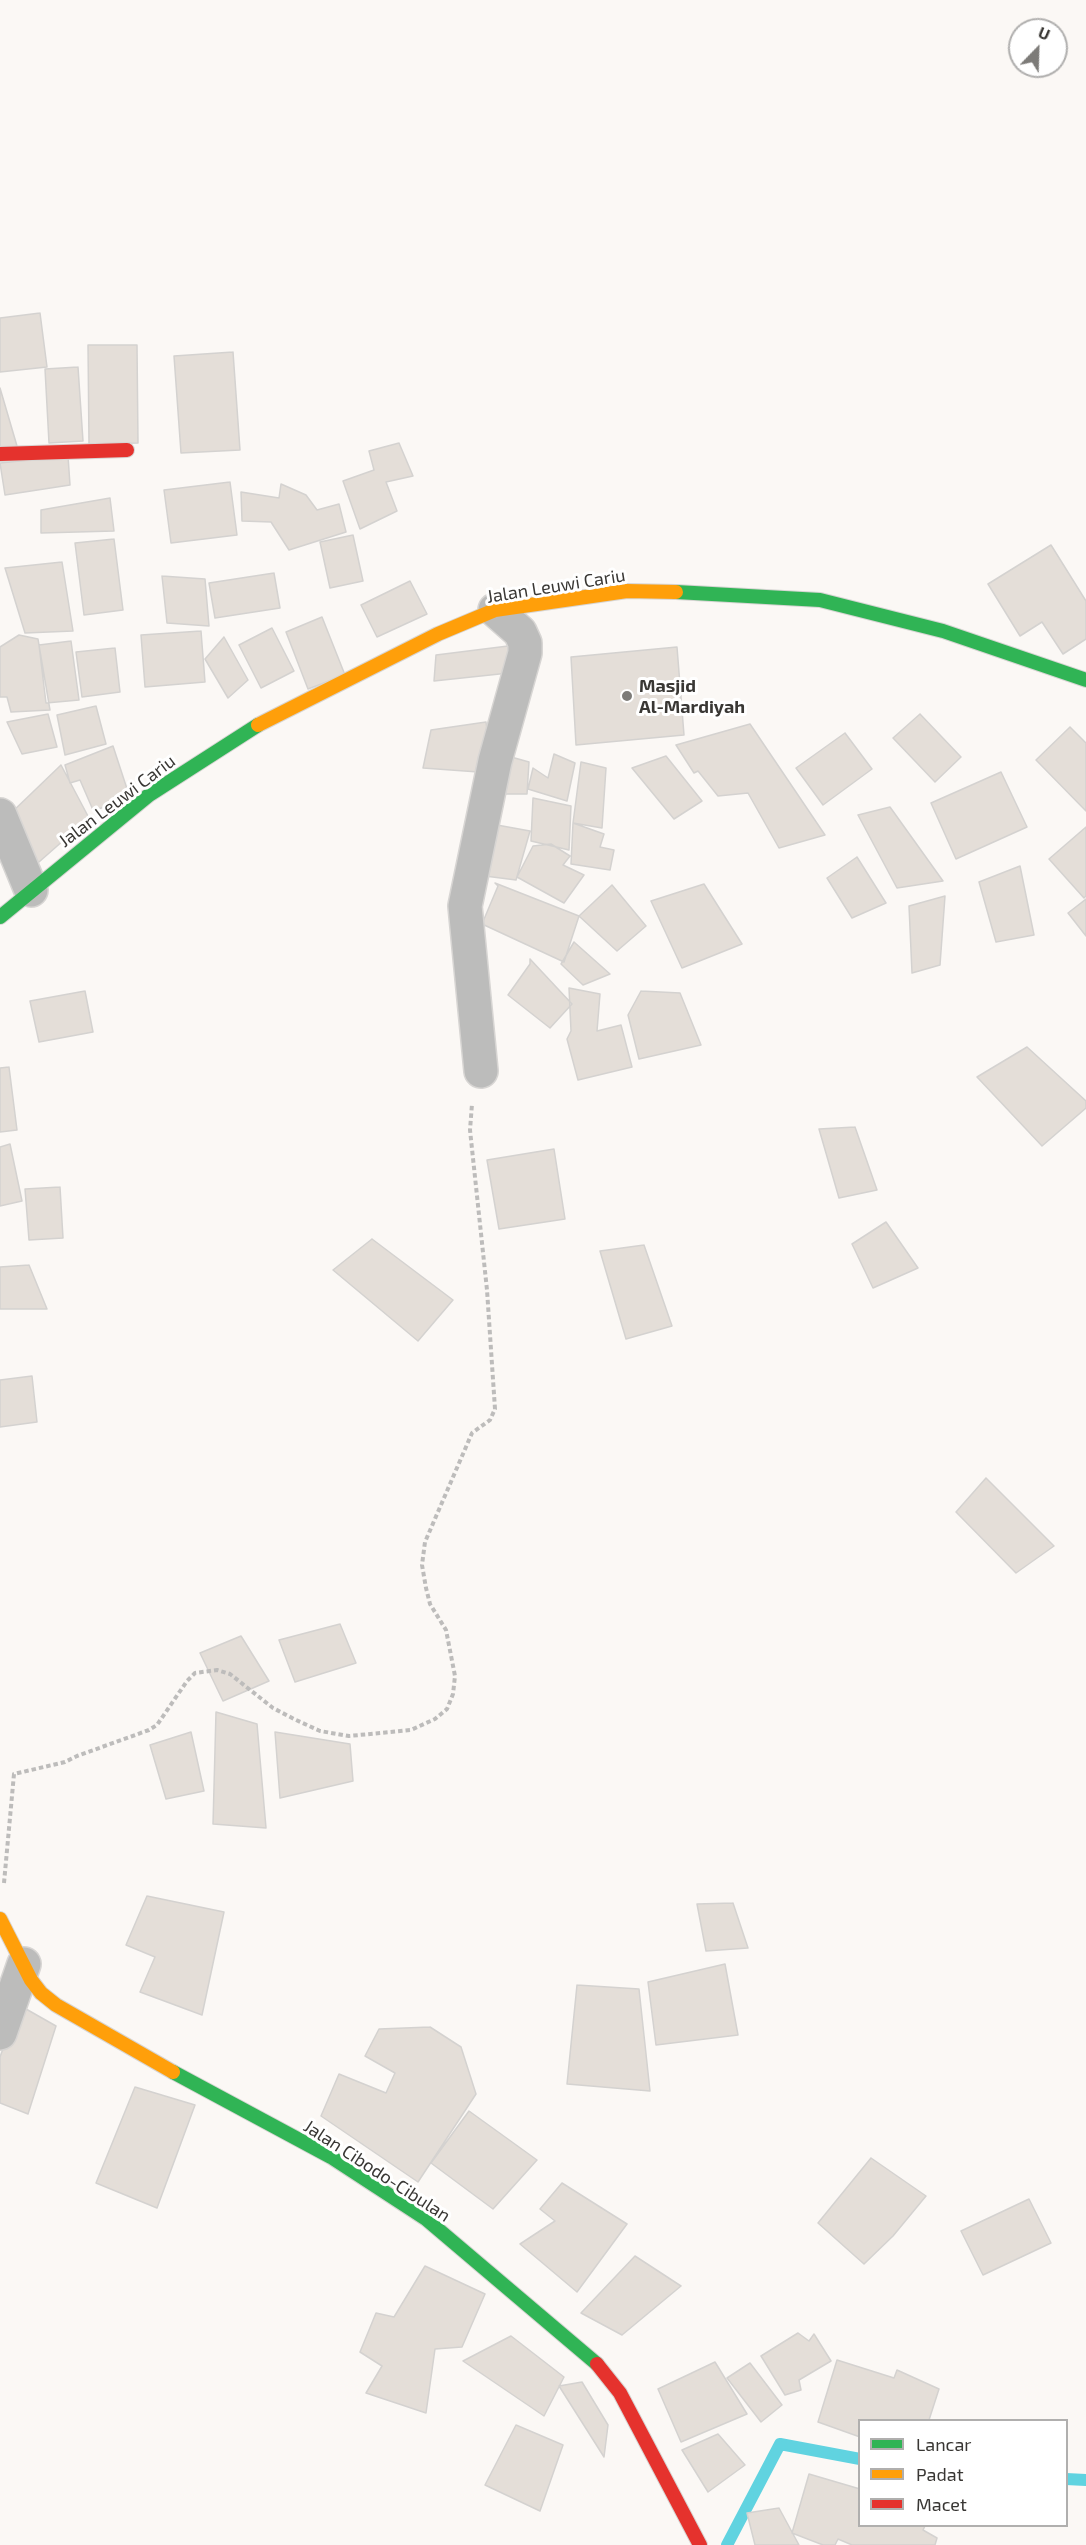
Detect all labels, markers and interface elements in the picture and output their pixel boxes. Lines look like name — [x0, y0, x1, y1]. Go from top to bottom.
north arrow — [1008, 18, 1068, 78]
text: U — [1036, 22, 1053, 44]
street label: Jalan Leuwi Cariu — [485, 564, 627, 608]
place label: Masjid Al-Mardiyah — [639, 675, 745, 718]
marker: Masjid Al-Mardiyah — [620, 689, 634, 703]
street label: Jalan Leuwi Cariu — [55, 750, 179, 852]
street label: Jalan Cibodo-Cibulan — [300, 2116, 454, 2226]
legend — [858, 2419, 1068, 2527]
text: Lancar — [916, 2433, 972, 2455]
text: Padat — [916, 2463, 963, 2485]
text: Macet — [916, 2493, 967, 2515]

